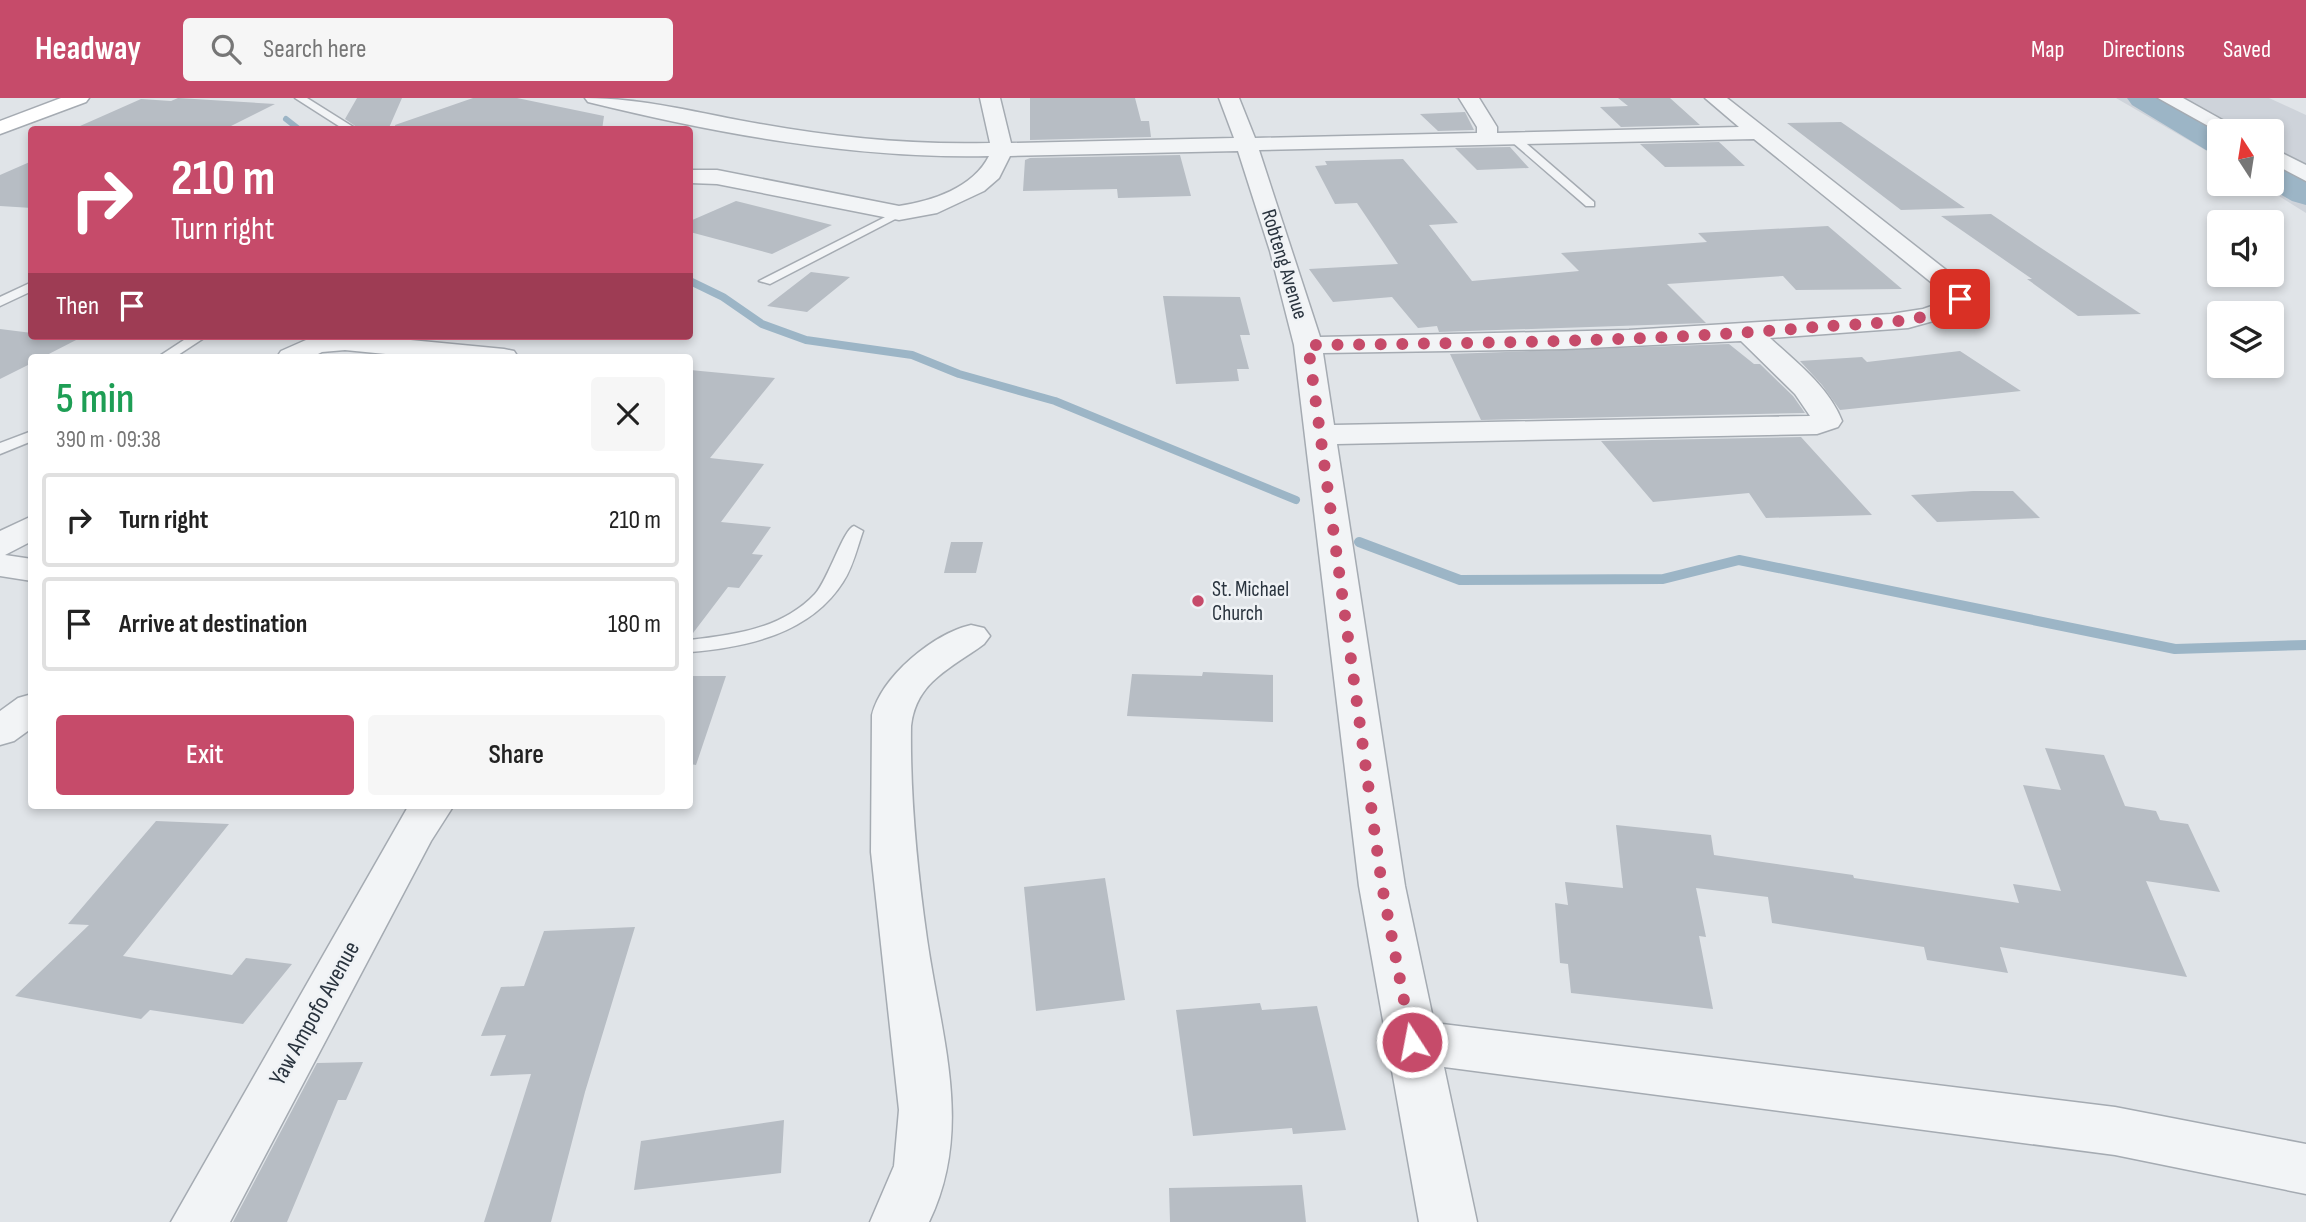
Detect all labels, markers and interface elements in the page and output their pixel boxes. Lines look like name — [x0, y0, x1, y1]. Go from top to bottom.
search box — [183, 18, 673, 81]
text: Headway — [35, 29, 141, 69]
icon: search — [207, 30, 245, 68]
text: Search here — [263, 34, 366, 65]
text: Map — [2031, 35, 2064, 64]
text: Directions — [2102, 35, 2185, 64]
text: Saved — [2223, 35, 2271, 64]
north arrow — [2207, 119, 2284, 196]
map controls — [2207, 119, 2284, 378]
text: 210 m — [171, 150, 275, 209]
icon: right — [56, 154, 147, 245]
street label: Robteng Avenue — [1256, 206, 1313, 322]
text: Turn right — [171, 210, 275, 249]
button: sound — [2207, 210, 2284, 287]
pin — [1930, 269, 1990, 329]
icon: arrive — [1941, 280, 1979, 318]
icon: arrive — [113, 287, 151, 325]
text: Then — [56, 291, 99, 322]
button: layers — [2207, 301, 2284, 378]
text: 5 min — [56, 374, 134, 425]
button: close — [591, 377, 665, 451]
text: 390 m · 09:38 — [56, 426, 161, 454]
icon: right — [60, 501, 98, 539]
text: Turn right — [119, 505, 208, 536]
text: 210 m — [609, 505, 661, 536]
place label: St. Michael Church — [1212, 577, 1289, 626]
marker: St. Michael Church — [1190, 593, 1206, 609]
icon: arrive — [60, 605, 98, 643]
text: Arrive at destination — [119, 609, 307, 640]
text: 180 m — [608, 609, 661, 640]
button: Exit — [56, 715, 354, 795]
button: Share — [368, 715, 665, 795]
street label: Yaw Ampofo Avenue — [263, 936, 366, 1090]
position arrow — [1375, 1005, 1449, 1079]

